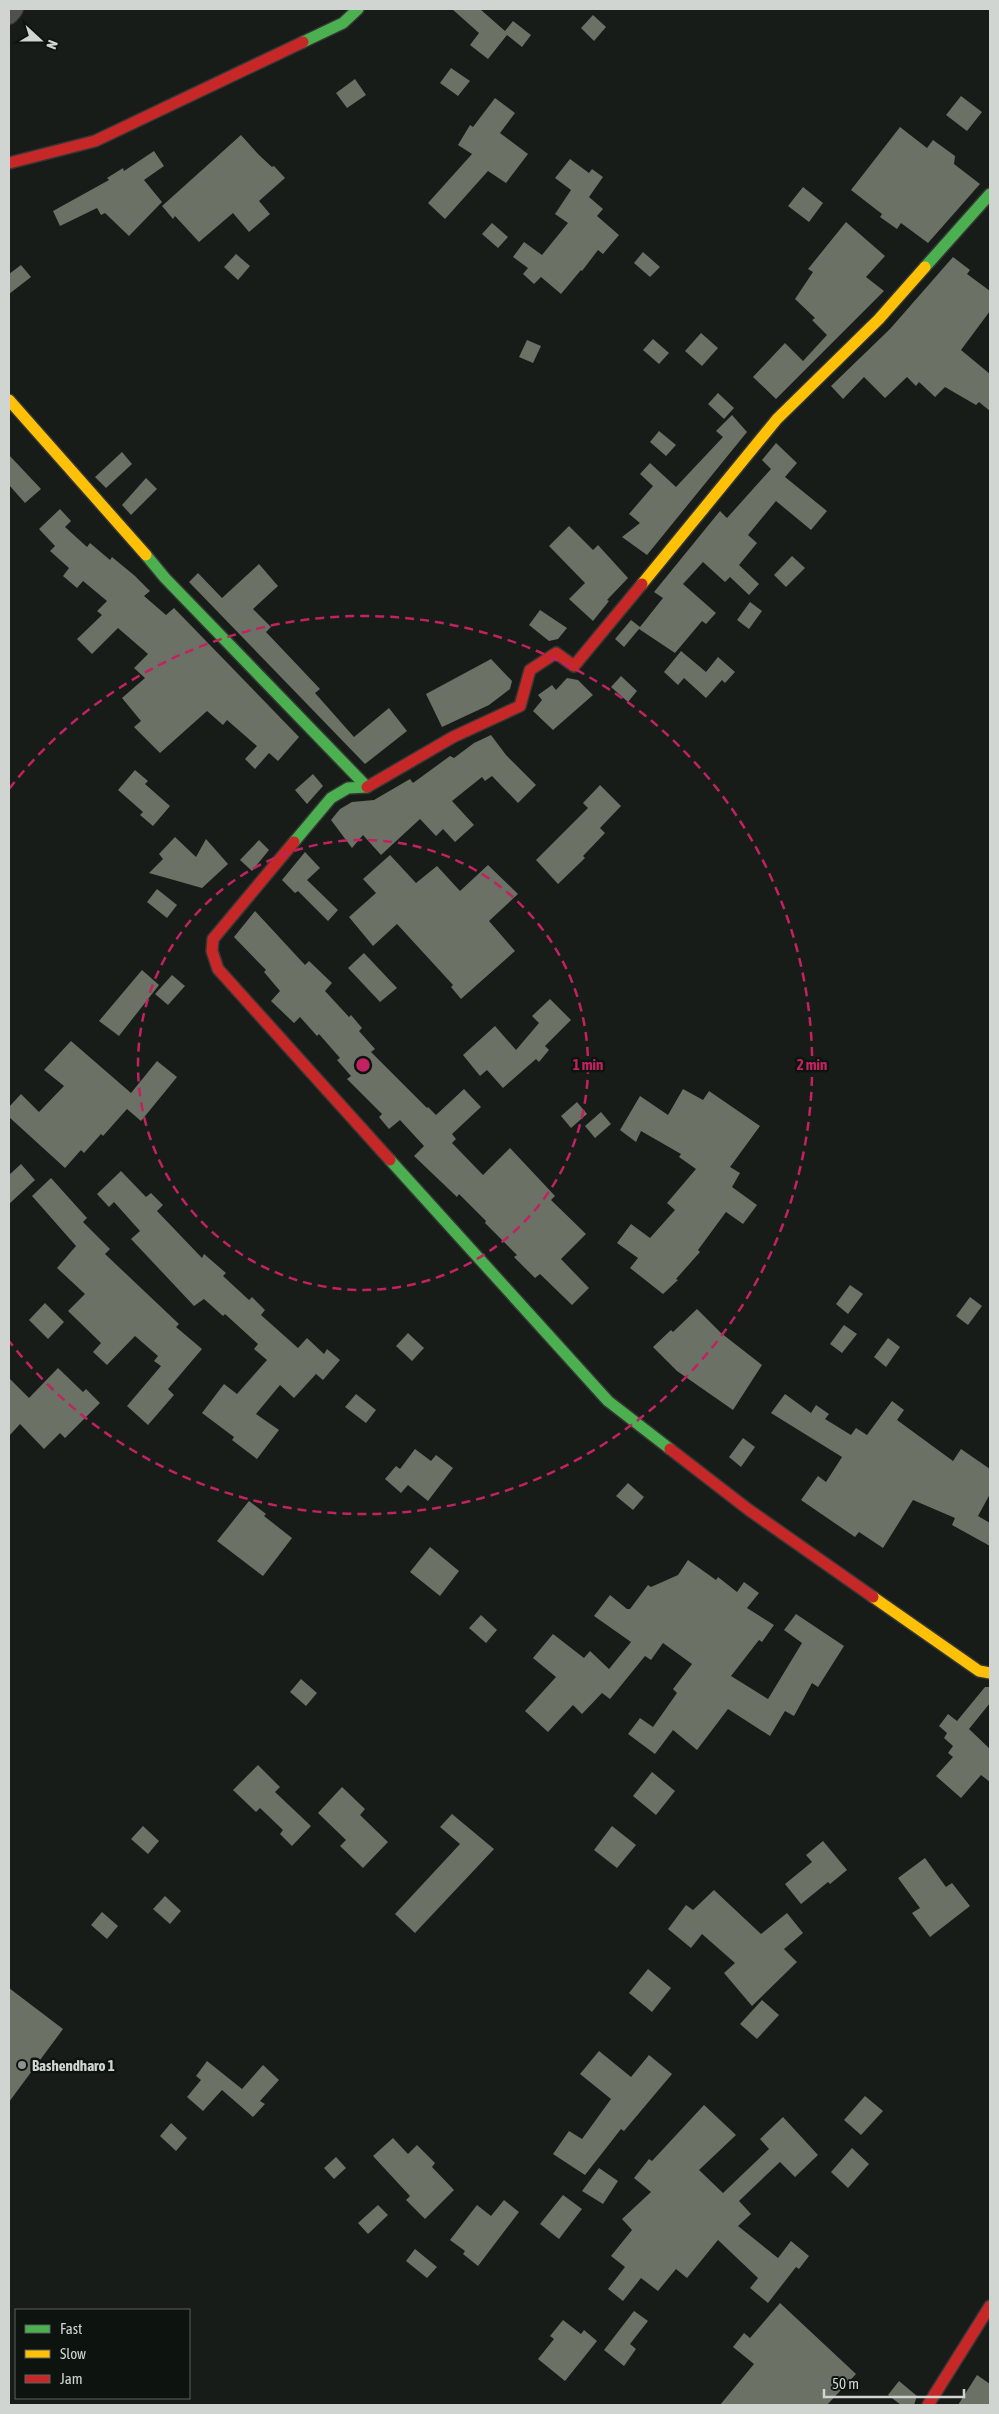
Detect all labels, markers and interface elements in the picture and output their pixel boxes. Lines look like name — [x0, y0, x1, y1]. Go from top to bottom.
north arrow — [15, 15, 65, 65]
text: N — [43, 38, 61, 51]
centre of rings — [354, 1056, 372, 1074]
text: 1 min — [573, 1056, 603, 1073]
text: 2 min — [797, 1056, 827, 1073]
place label: Bashendharo 1 — [32, 2057, 115, 2074]
marker: Bashendharo 1 — [16, 2059, 28, 2071]
legend — [15, 2309, 190, 2399]
text: Fast — [60, 2320, 82, 2337]
text: Slow — [60, 2345, 86, 2362]
scale bar — [824, 2366, 964, 2398]
text: Jam — [60, 2370, 83, 2387]
text: 50 m — [832, 2375, 859, 2392]

